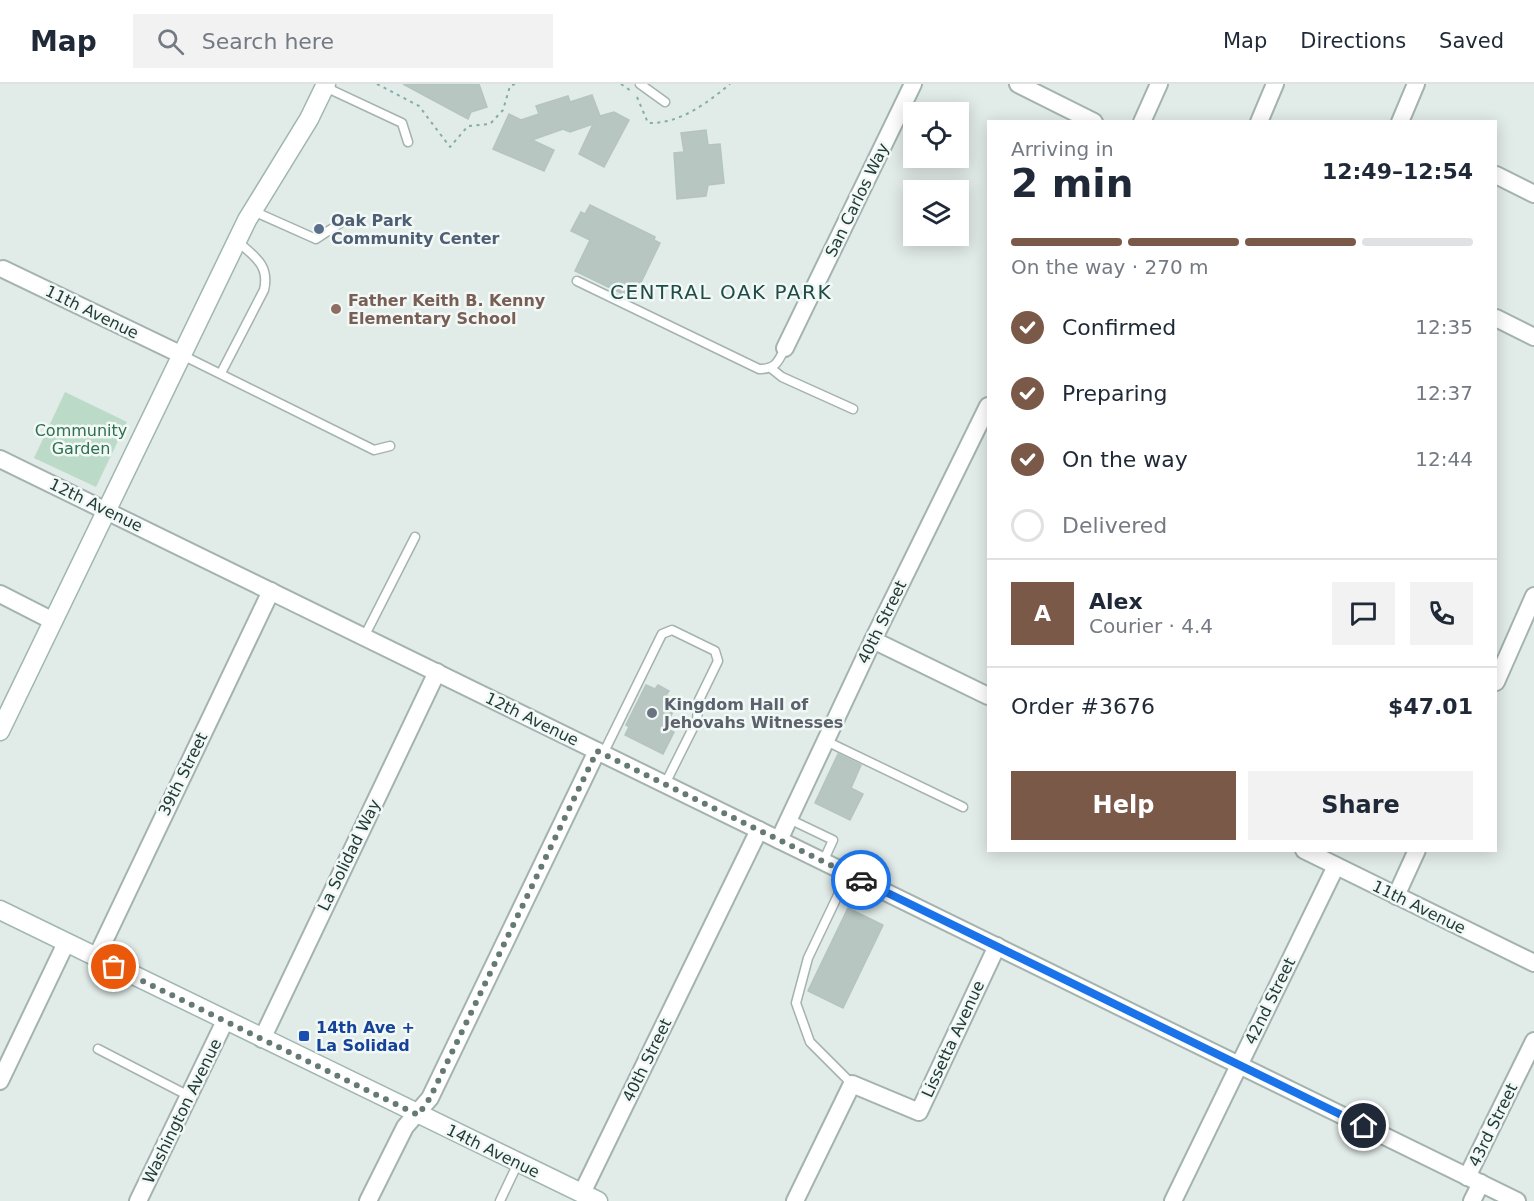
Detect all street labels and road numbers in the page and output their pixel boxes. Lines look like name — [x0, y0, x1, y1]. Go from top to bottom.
street label: San Carlos Way — [821, 140, 893, 260]
street label: 11th Avenue — [42, 281, 142, 343]
street label: 12th Avenue — [46, 474, 146, 536]
street label: 40th Street — [854, 577, 910, 667]
street label: 12th Avenue — [482, 688, 582, 750]
street label: 39th Street — [155, 729, 211, 819]
street label: La Solidad Way — [314, 796, 384, 914]
street label: 11th Avenue — [1369, 876, 1469, 938]
street label: 42nd Street — [1241, 954, 1299, 1048]
street label: Lissetta Avenue — [918, 978, 988, 1100]
street label: 40th Street — [619, 1015, 675, 1105]
street label: Washington Avenue — [139, 1036, 225, 1186]
street label: 43rd Street — [1465, 1080, 1521, 1170]
street label: 14th Avenue — [443, 1120, 543, 1182]

